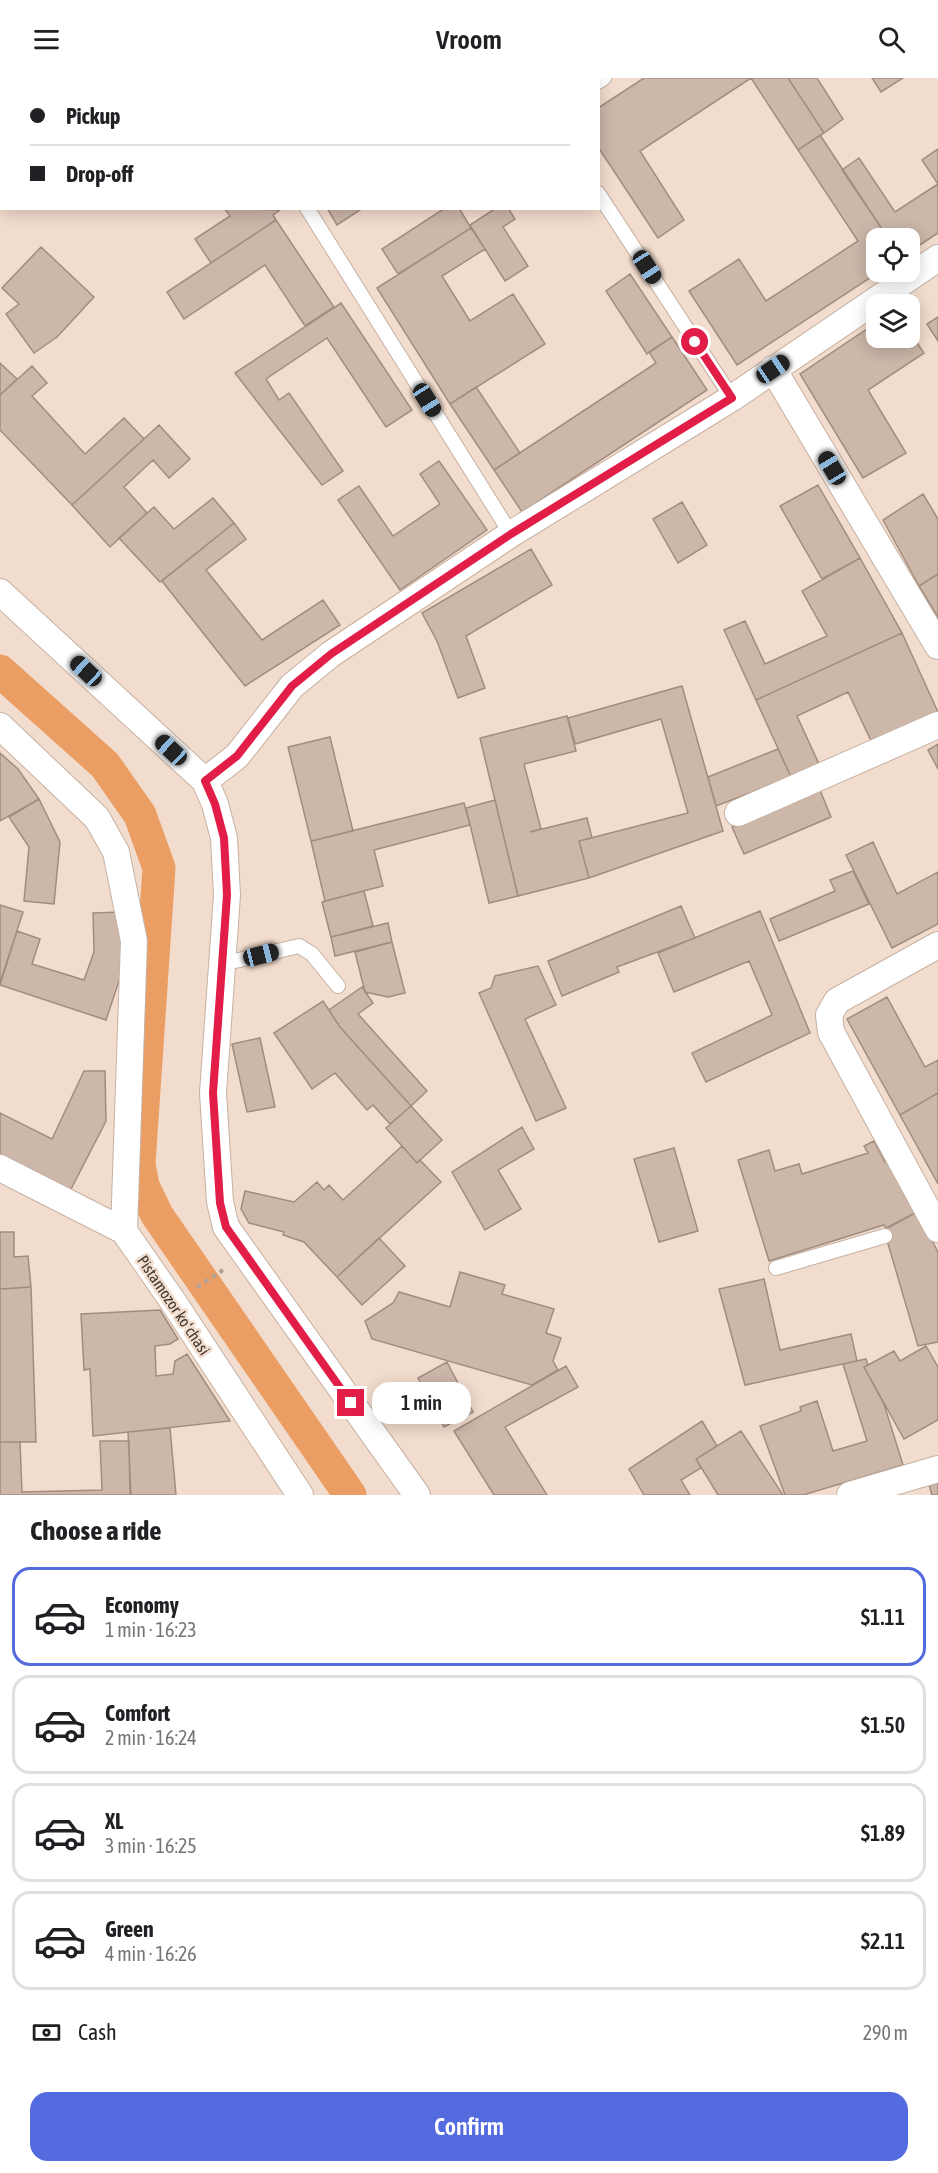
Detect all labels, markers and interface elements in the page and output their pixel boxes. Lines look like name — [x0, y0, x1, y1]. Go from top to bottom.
icon: menu — [30, 23, 63, 56]
icon: search — [875, 23, 908, 56]
text: Vroom — [436, 24, 502, 55]
text: Pickup — [66, 103, 121, 129]
text: Drop-off — [66, 161, 133, 187]
map controls — [866, 228, 920, 348]
button: locate — [866, 228, 920, 282]
car — [630, 247, 664, 287]
button: layers — [866, 294, 920, 348]
route start — [681, 328, 708, 355]
car — [753, 351, 793, 387]
car — [410, 380, 444, 420]
car — [815, 448, 849, 488]
car — [67, 652, 105, 690]
car — [152, 731, 190, 769]
car — [241, 942, 281, 968]
street label: Pistamozor koʻchasi — [134, 1252, 214, 1358]
callout: 1 min — [372, 1382, 471, 1424]
route end — [337, 1389, 364, 1416]
text: 1 min — [401, 1391, 442, 1414]
text: Choose a ride — [30, 1515, 162, 1546]
icon: car — [33, 1590, 87, 1644]
text: Economy — [105, 1592, 179, 1618]
text: $1.11 — [861, 1604, 905, 1630]
text: 1 min · 16:23 — [105, 1618, 197, 1641]
icon: car — [33, 1698, 87, 1752]
text: Comfort — [105, 1700, 170, 1726]
text: $1.50 — [861, 1712, 905, 1738]
text: 2 min · 16:24 — [105, 1726, 197, 1749]
icon: car — [33, 1806, 87, 1860]
text: XL — [105, 1808, 123, 1834]
text: $1.89 — [861, 1820, 905, 1846]
text: 3 min · 16:25 — [105, 1834, 197, 1857]
icon: car — [33, 1914, 87, 1968]
text: Green — [105, 1916, 154, 1942]
text: $2.11 — [861, 1928, 905, 1954]
text: 4 min · 16:26 — [105, 1942, 197, 1965]
icon: cash — [30, 2016, 63, 2049]
text: Cash — [78, 2019, 117, 2045]
text: 290 m — [863, 2021, 908, 2044]
button: Confirm — [30, 2092, 908, 2161]

